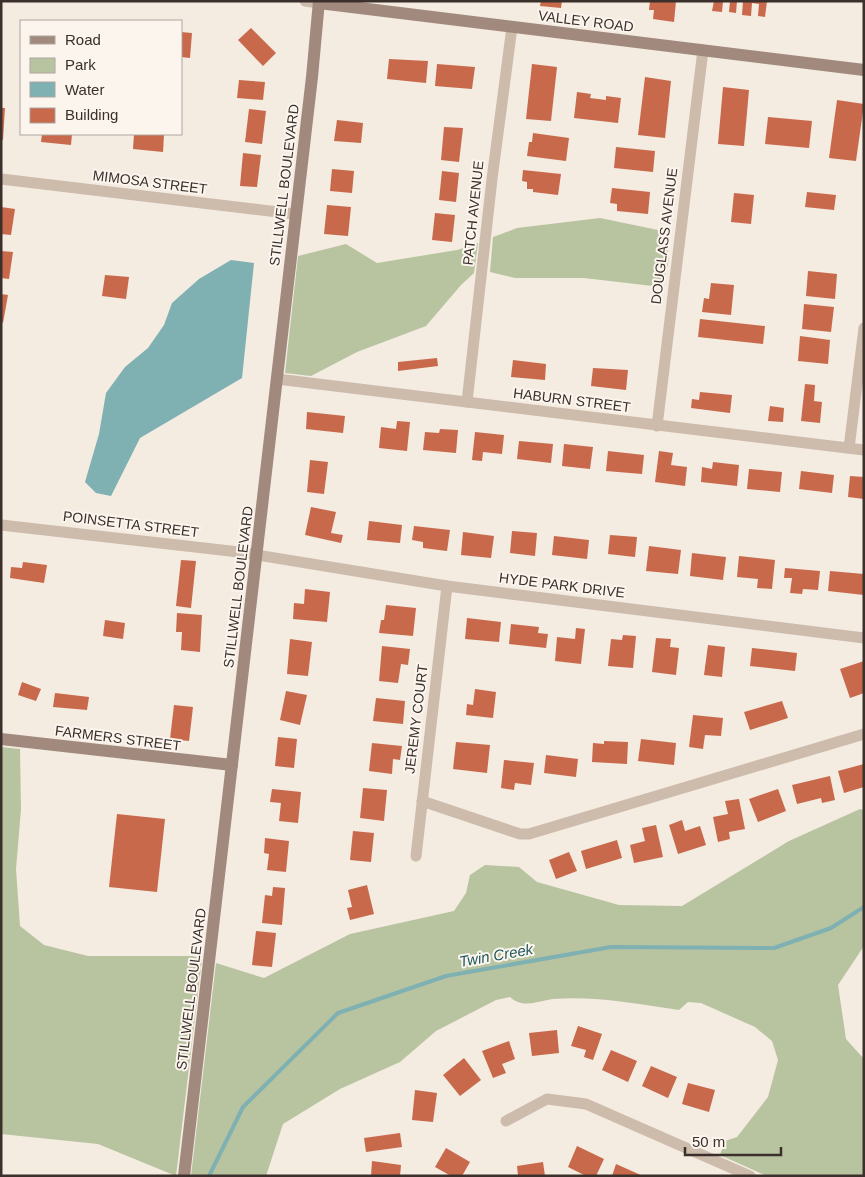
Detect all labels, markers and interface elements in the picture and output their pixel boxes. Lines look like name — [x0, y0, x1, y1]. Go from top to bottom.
street label: VALLEY ROAD — [537, 7, 635, 35]
legend — [20, 20, 182, 135]
text: Road — [65, 31, 101, 48]
text: Park — [65, 56, 96, 73]
text: Water — [65, 81, 104, 98]
street label: STILLWELL BOULEVARD — [266, 103, 302, 267]
text: Building — [65, 106, 118, 123]
street label: PATCH AVENUE — [460, 160, 486, 266]
street label: MIMOSA STREET — [92, 167, 209, 197]
street label: DOUGLASS AVENUE — [648, 167, 680, 305]
street label: HABURN STREET — [512, 385, 632, 415]
street label: STILLWELL BOULEVARD — [220, 505, 256, 669]
street label: POINSETTA STREET — [62, 508, 200, 540]
street label: HYDE PARK DRIVE — [498, 569, 626, 601]
street label: JEREMY COURT — [401, 663, 431, 775]
street label: FARMERS STREET — [54, 722, 182, 754]
street label: STILLWELL BOULEVARD — [173, 907, 209, 1071]
water label: Twin Creek — [458, 940, 536, 970]
scale bar — [685, 1124, 781, 1156]
text: 50 m — [692, 1133, 725, 1150]

